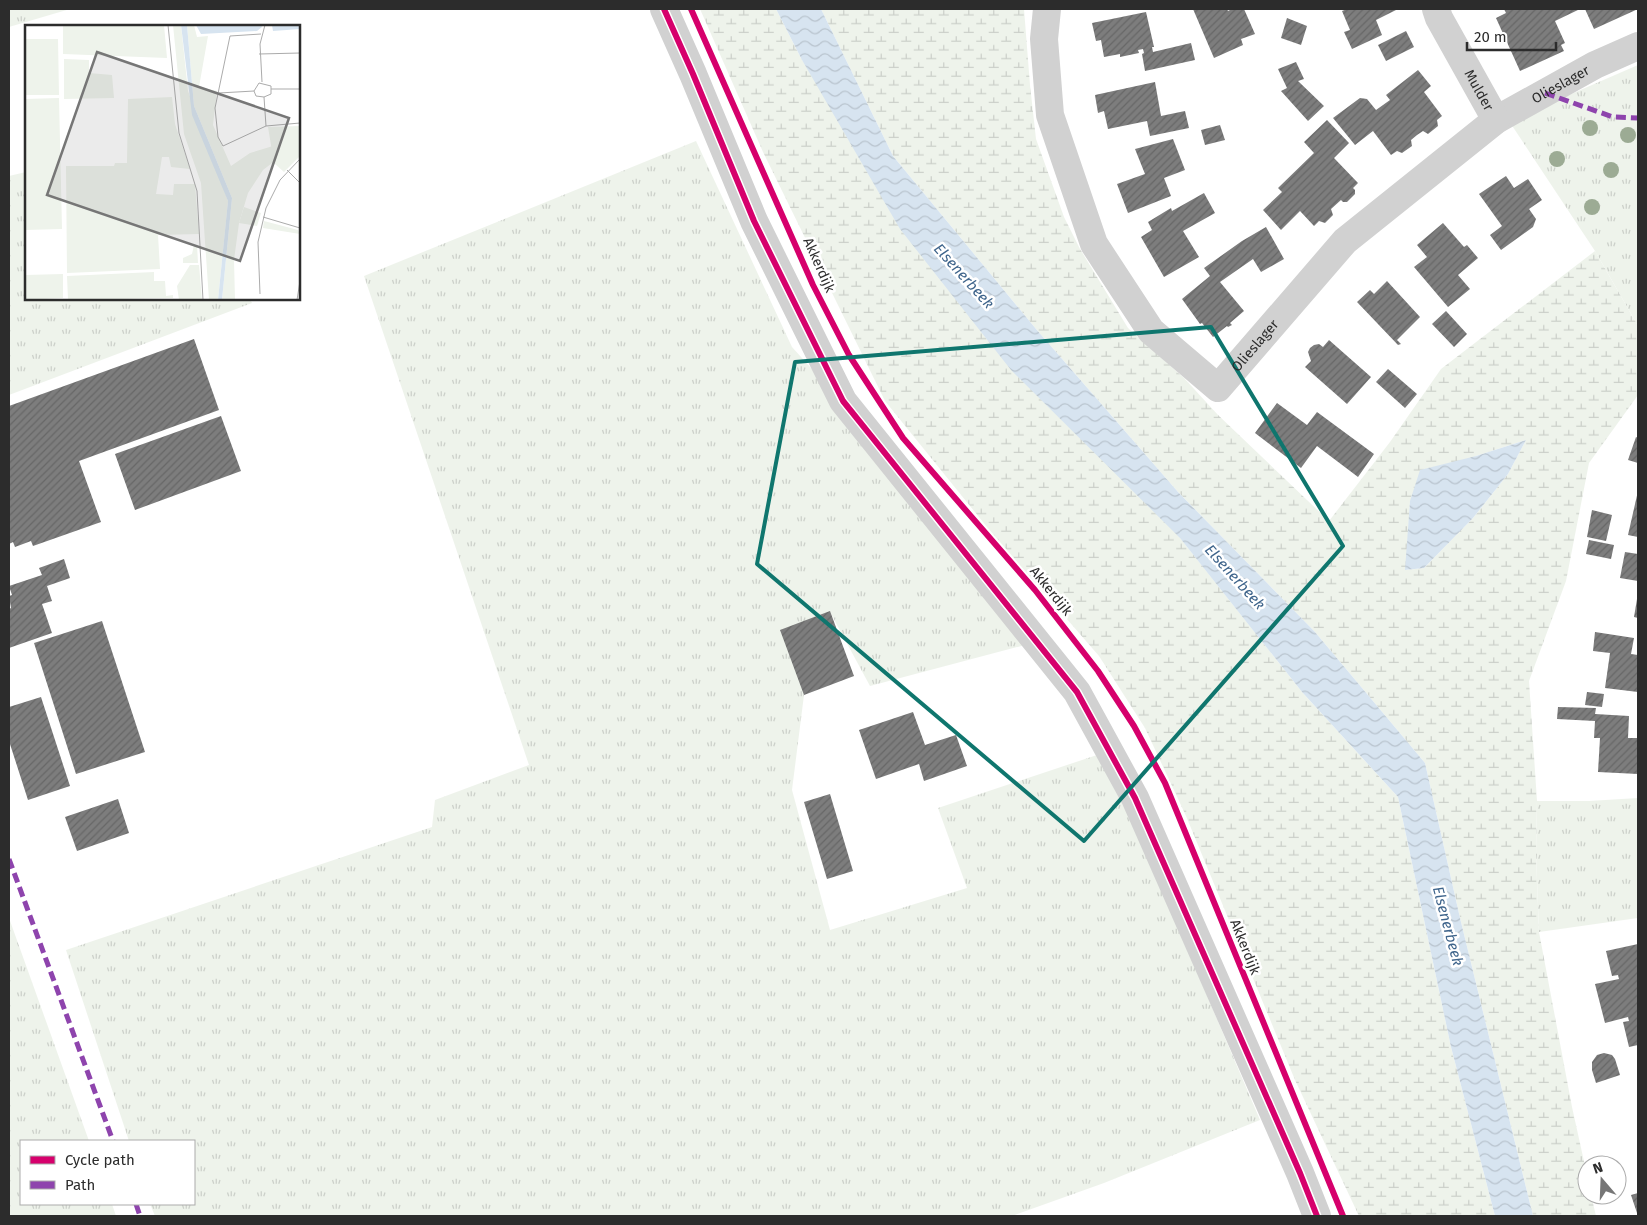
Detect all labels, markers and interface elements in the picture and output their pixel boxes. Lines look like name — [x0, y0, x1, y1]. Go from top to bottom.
scale bar — [1467, 20, 1556, 52]
inset map — [25, 25, 300, 300]
text: 20 m — [1474, 28, 1507, 46]
street label: Olieslager — [1528, 61, 1593, 107]
street label: Mulder — [1461, 66, 1498, 114]
street label: Akkerdijk — [799, 235, 839, 296]
water label: Elsenerbeek — [930, 240, 998, 312]
street label: Olieslager — [1228, 315, 1282, 375]
water label: Elsenerbeek — [1201, 541, 1269, 613]
street label: Akkerdijk — [1026, 563, 1076, 620]
water label: Elsenerbeek — [1429, 884, 1467, 968]
street label: Akkerdijk — [1226, 917, 1264, 978]
legend — [20, 1140, 195, 1205]
text: Cycle path — [65, 1151, 135, 1169]
north arrow — [1577, 1155, 1627, 1205]
text: N — [1591, 1159, 1605, 1178]
text: Path — [65, 1176, 95, 1194]

